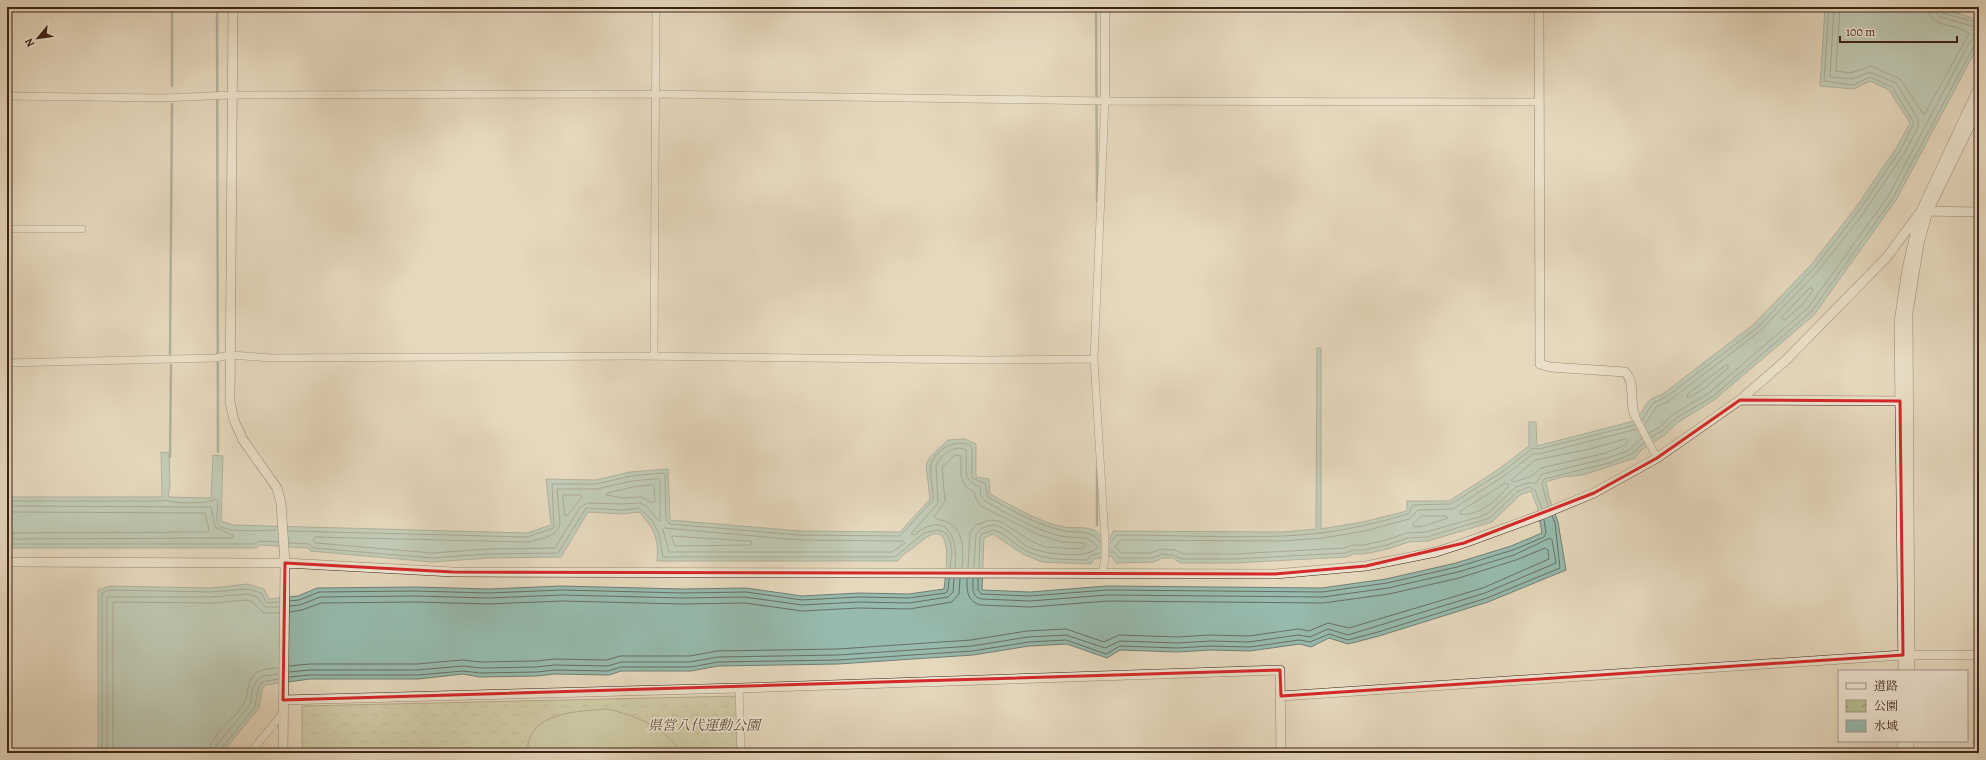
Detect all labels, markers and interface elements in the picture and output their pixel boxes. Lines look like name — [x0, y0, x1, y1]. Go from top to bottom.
north arrow — [18, 18, 58, 58]
scale bar — [1840, 18, 1957, 44]
text: 100 m — [1846, 24, 1875, 40]
text: N — [21, 35, 38, 50]
legend — [1838, 670, 1968, 742]
text: 道路 — [1874, 678, 1898, 694]
text: 公園 — [1874, 698, 1898, 714]
park label: 県営八代運動公園 — [648, 716, 762, 735]
text: 水域 — [1874, 718, 1898, 734]

